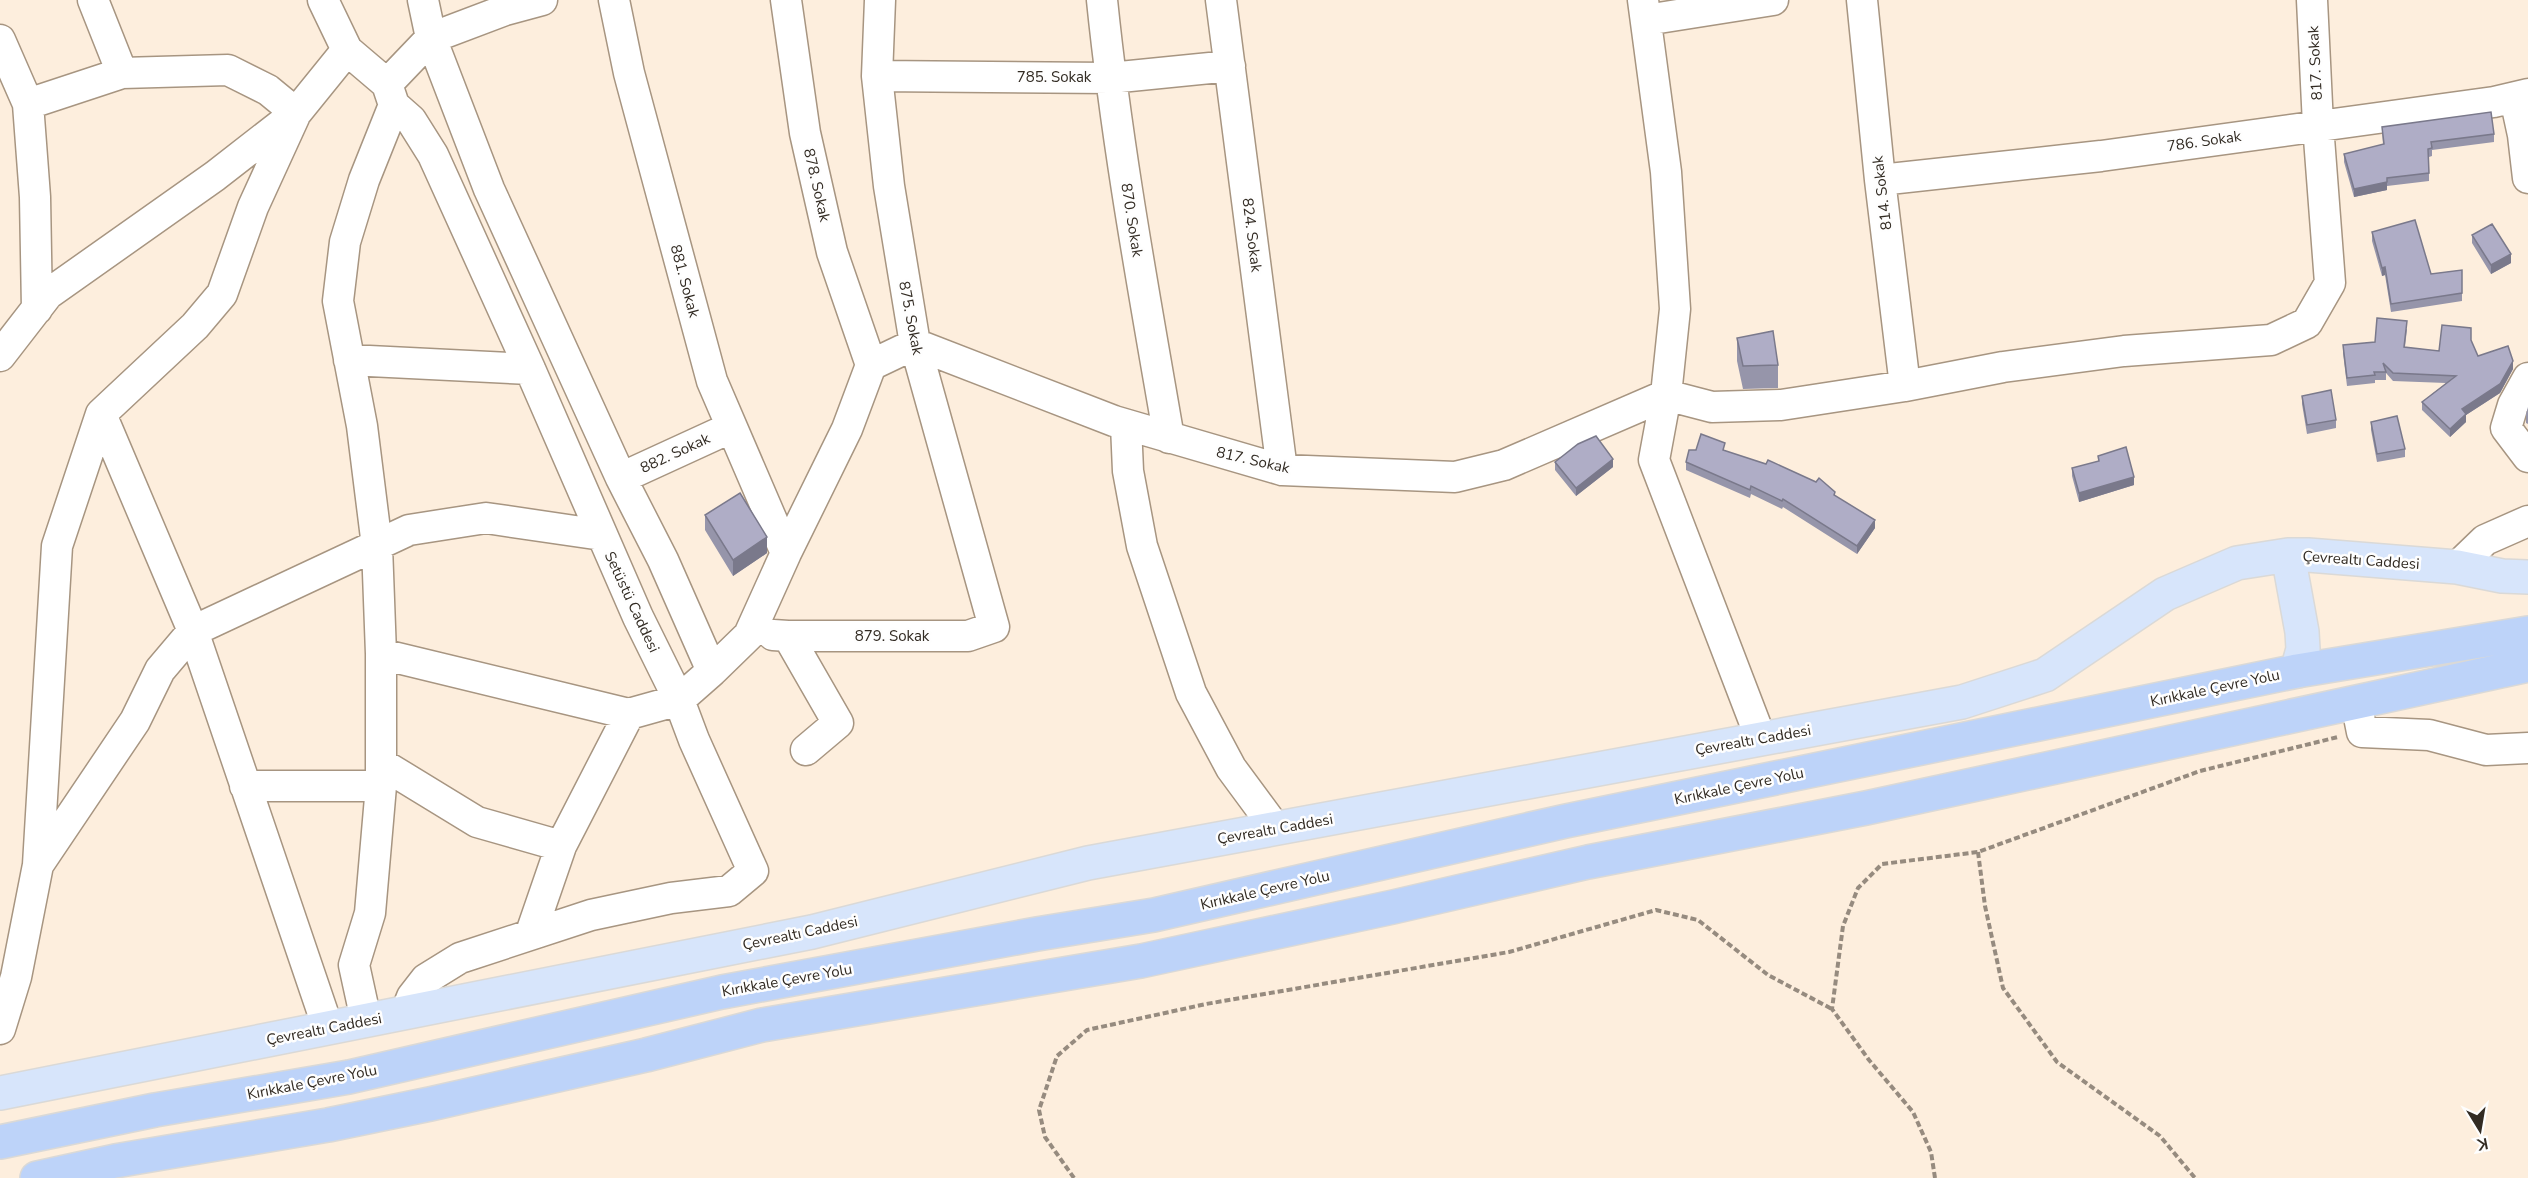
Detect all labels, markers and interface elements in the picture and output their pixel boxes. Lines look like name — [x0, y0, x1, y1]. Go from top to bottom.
street label: 817. Sokak — [2303, 25, 2327, 101]
street label: 785. Sokak — [1017, 67, 1092, 87]
street label: 786. Sokak — [2166, 126, 2243, 156]
street label: 878. Sokak — [799, 146, 835, 224]
street label: 814. Sokak — [1867, 154, 1896, 231]
street label: 870. Sokak — [1116, 182, 1148, 259]
street label: 824. Sokak — [1238, 197, 1267, 274]
street label: 881. Sokak — [666, 242, 704, 320]
street label: 875. Sokak — [894, 279, 928, 357]
street label: 882. Sokak — [637, 428, 714, 478]
street label: 817. Sokak — [1214, 442, 1292, 478]
street label: Çevrealtı Caddesi — [2302, 546, 2420, 574]
street label: Setüstü Caddesi — [600, 548, 664, 656]
street label: 879. Sokak — [855, 626, 930, 646]
street label: Kırıkkale Çevre Yolu — [2148, 664, 2282, 712]
street label: Çevrealtı Caddesi — [1694, 720, 1812, 760]
street label: Kırıkkale Çevre Yolu — [1672, 762, 1806, 810]
street label: Çevrealtı Caddesi — [1216, 809, 1334, 849]
street label: Kırıkkale Çevre Yolu — [1198, 865, 1332, 915]
street label: Çevrealtı Caddesi — [741, 911, 859, 955]
street label: Kırıkkale Çevre Yolu — [720, 959, 854, 1001]
street label: Çevrealtı Caddesi — [265, 1008, 383, 1050]
street label: Kırıkkale Çevre Yolu — [245, 1060, 379, 1104]
north arrow — [2450, 1100, 2510, 1160]
text: K — [2474, 1132, 2490, 1156]

